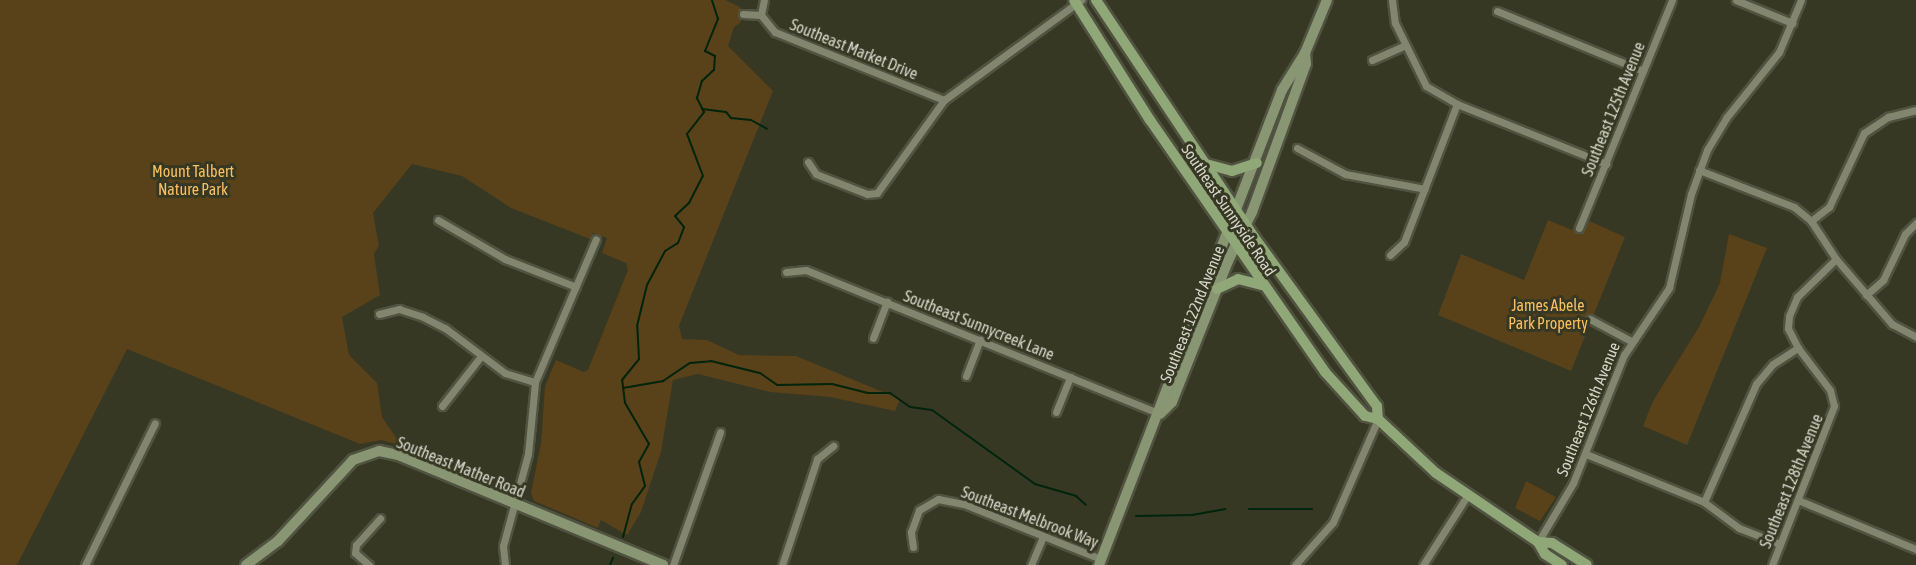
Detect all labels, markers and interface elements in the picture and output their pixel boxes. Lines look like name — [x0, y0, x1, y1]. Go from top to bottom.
street label: Southeast Market Drive — [787, 15, 921, 83]
street label: Southeast 125th Avenue — [1577, 39, 1649, 179]
street label: Southeast Sunnyside Road — [1178, 140, 1280, 280]
park label: Mount Talbert Nature Park — [152, 161, 234, 199]
street label: Southeast 122nd Avenue — [1156, 243, 1228, 385]
street label: Southeast Sunnycreek Lane — [901, 286, 1057, 364]
park label: James Abele Park Property — [1508, 295, 1588, 333]
street label: Southeast 126th Avenue — [1552, 339, 1624, 479]
street label: Southeast 128th Avenue — [1755, 411, 1827, 551]
street label: Southeast Mather Road — [394, 432, 528, 502]
street label: Southeast Melbrook Way — [959, 482, 1101, 552]

